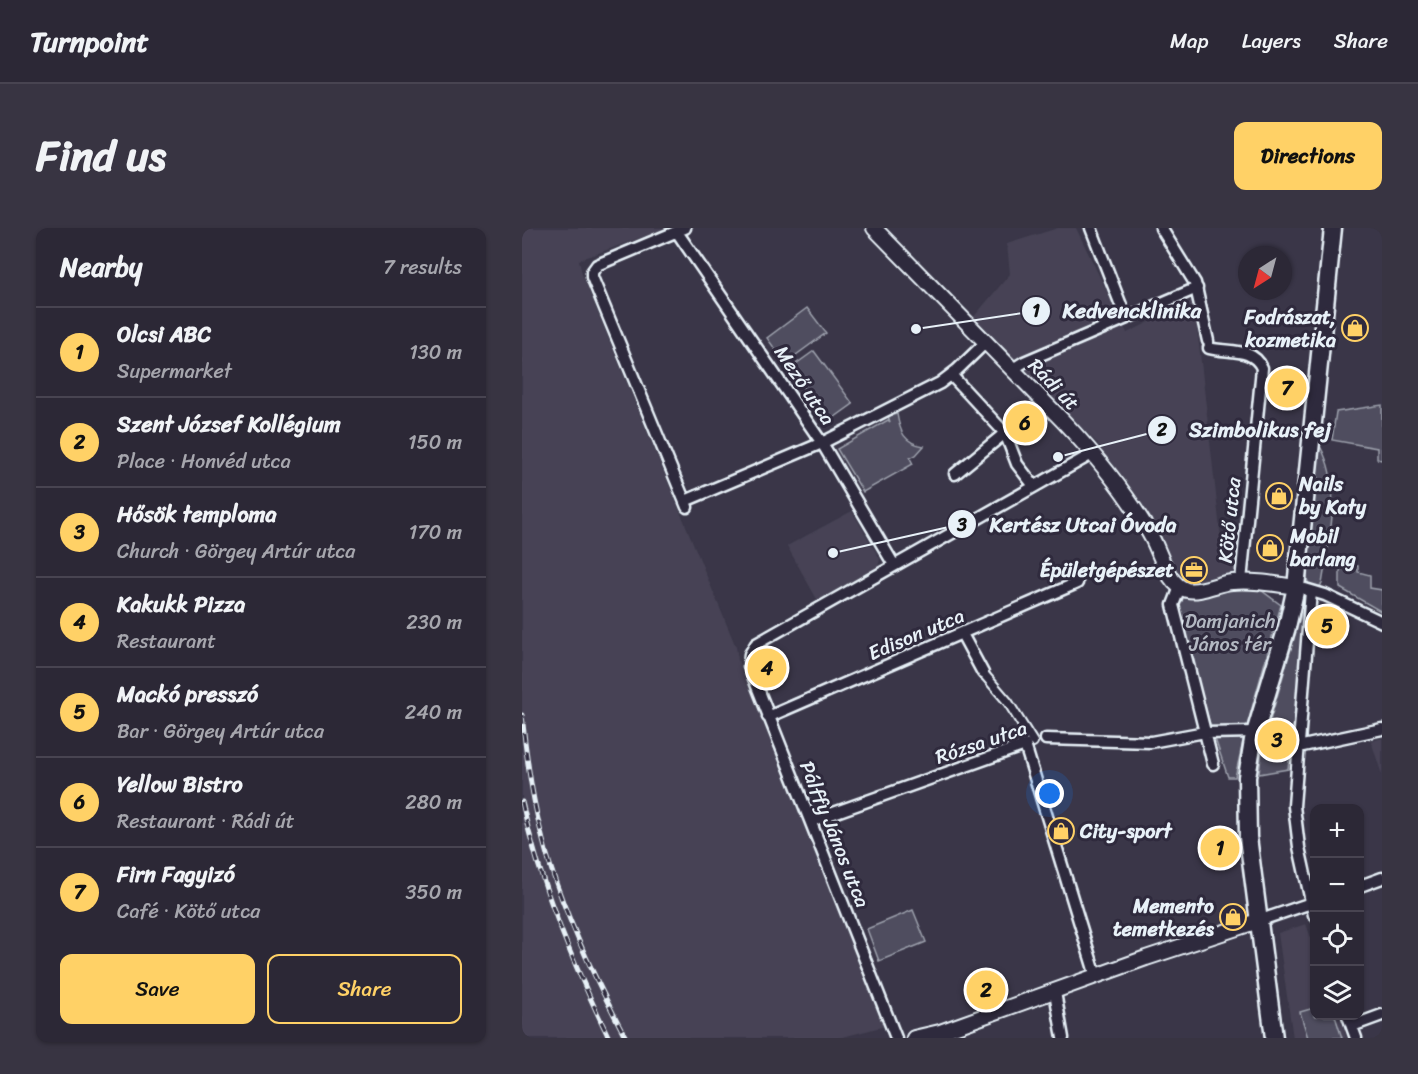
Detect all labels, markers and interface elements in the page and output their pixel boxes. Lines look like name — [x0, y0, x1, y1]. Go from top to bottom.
text: Turnpoint — [30, 17, 149, 66]
text: Map — [1170, 22, 1209, 60]
text: Layers — [1242, 22, 1301, 60]
text: Share — [1334, 22, 1388, 60]
text: Find us — [36, 119, 166, 193]
button: Directions — [1234, 122, 1382, 190]
text: Nearby — [60, 244, 142, 290]
north arrow — [1238, 246, 1292, 300]
text: 7 results — [383, 250, 462, 285]
callout: Kedvencklinika — [1021, 291, 1214, 330]
text: Kedvencklinika — [1062, 292, 1203, 330]
text: 1 — [1032, 295, 1040, 327]
place label: Fodrászat, kozmetika — [1243, 300, 1336, 358]
shop icon: Fodrászat, kozmetika — [1340, 313, 1370, 343]
text: Olcsi ABC — [117, 315, 211, 354]
text: 1 — [75, 335, 84, 370]
text: 130 m — [409, 335, 462, 370]
street label: Mező utca — [765, 338, 845, 433]
street label: Rádi út — [1019, 350, 1088, 419]
text: Supermarket — [117, 354, 232, 389]
pin: 7 — [1268, 366, 1306, 410]
pin: 6 — [1006, 400, 1044, 446]
text: Szent József Kollégium — [117, 405, 341, 444]
callout: Szimbolikus fej — [1147, 410, 1343, 449]
text: Szimbolikus fej — [1188, 411, 1332, 449]
text: 2 — [1156, 414, 1168, 446]
text: 2 — [74, 425, 85, 460]
text: 150 m — [408, 425, 462, 460]
text: Place · Honvéd utca — [117, 444, 291, 479]
place label: Nails by Katy — [1298, 467, 1367, 525]
street label: Kötő utca — [1208, 475, 1251, 565]
shop icon: Nails by Katy — [1264, 481, 1294, 511]
text: Hősök temploma — [117, 495, 277, 534]
callout: Kertész Utcai Óvoda — [947, 505, 1189, 544]
text: Kertész Utcai Óvoda — [989, 506, 1177, 544]
text: 3 — [956, 509, 967, 541]
text: 3 — [74, 515, 85, 550]
text: 170 m — [409, 515, 462, 550]
place label: Mobil barlang — [1289, 519, 1356, 577]
shop icon: Mobil barlang — [1255, 533, 1285, 563]
text: Church · Görgey Artúr utca — [117, 534, 355, 569]
place label: Épületgépészet — [1040, 553, 1174, 588]
office icon: Épületgépészet — [1179, 555, 1209, 585]
text: Kakukk Pizza — [117, 585, 245, 624]
street label: Edison utca — [862, 598, 970, 671]
park label: Damjanich János tér — [1185, 604, 1275, 662]
pin: 5 — [1308, 604, 1346, 648]
text: 4 — [73, 605, 86, 640]
text: 230 m — [406, 605, 462, 640]
text: Restaurant — [117, 624, 216, 659]
pin: 4 — [748, 646, 786, 690]
text: Mackó presszó — [117, 675, 258, 714]
text: 5 — [73, 695, 86, 730]
text: 240 m — [405, 695, 462, 730]
street label: Rózsa utca — [931, 710, 1032, 774]
text: Bar · Görgey Artúr utca — [117, 714, 324, 749]
pin: 3 — [1258, 718, 1296, 762]
street label: Pálffy János utca — [789, 756, 880, 913]
text: Yellow Bistro — [117, 765, 243, 804]
your location — [1035, 779, 1064, 808]
text: 6 — [74, 785, 85, 820]
text: 280 m — [405, 785, 462, 820]
text: Restaurant · Rádi út — [117, 804, 295, 839]
map controls — [1310, 804, 1364, 1020]
button: + — [1310, 804, 1364, 858]
place label: City-sport — [1079, 814, 1174, 849]
shop icon: City-sport — [1046, 816, 1076, 846]
pin: 1 — [1200, 826, 1240, 870]
text: Firn Fagyizó — [117, 855, 235, 894]
button: − — [1310, 858, 1364, 912]
text: 7 — [74, 875, 85, 910]
text: 350 m — [406, 875, 462, 910]
place label: Memento temetkezés — [1113, 889, 1215, 947]
text: Café · Kötő utca — [117, 894, 260, 929]
shop icon: Memento temetkezés — [1218, 902, 1248, 932]
button: locate — [1310, 912, 1364, 966]
button: Save — [60, 954, 255, 1024]
button: Share — [267, 954, 462, 1024]
button: layers — [1310, 966, 1364, 1020]
pin: 2 — [966, 968, 1006, 1012]

